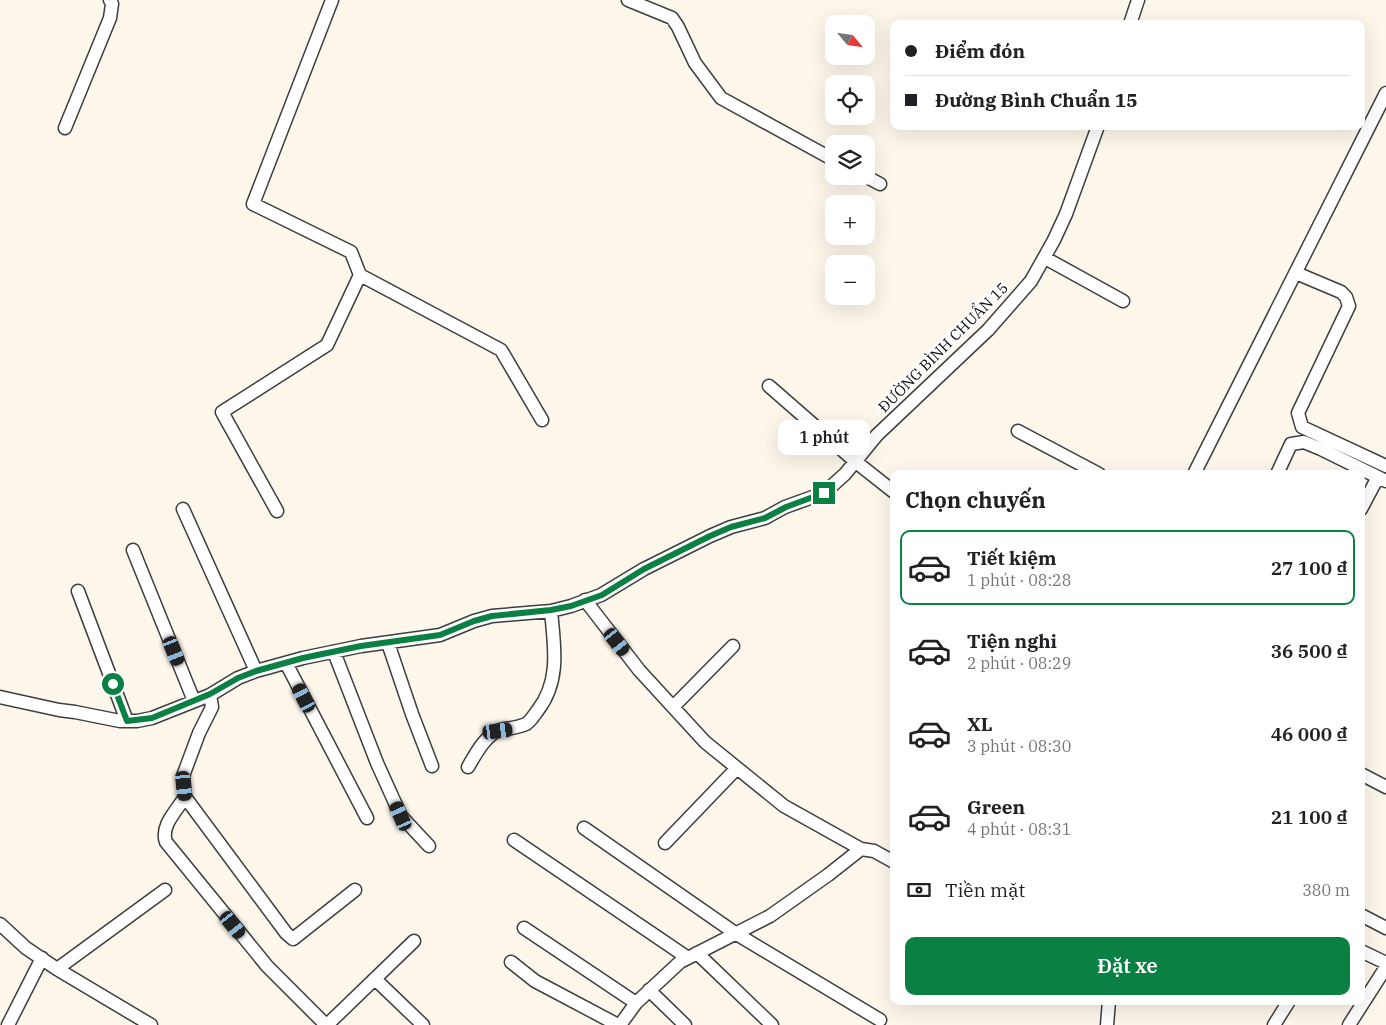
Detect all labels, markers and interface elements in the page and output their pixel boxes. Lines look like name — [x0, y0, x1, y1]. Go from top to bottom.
north arrow — [825, 15, 875, 65]
map controls — [825, 15, 875, 305]
text: Điểm đón — [935, 39, 1025, 63]
button: locate — [825, 75, 875, 125]
text: Đường Bình Chuẩn 15 — [935, 88, 1138, 112]
button: layers — [825, 135, 875, 185]
button: + — [825, 195, 875, 245]
button: − — [825, 255, 875, 305]
street label: ĐƯỜNG BÌNH CHUẨN 15 — [873, 277, 1012, 416]
callout: 1 phút — [778, 420, 870, 456]
text: 1 phút — [799, 427, 849, 447]
route end — [813, 482, 835, 504]
text: Chọn chuyến — [905, 485, 1046, 514]
icon: car — [907, 545, 952, 590]
text: Tiết kiệm — [967, 546, 1057, 570]
text: 27 100 ₫ — [1271, 556, 1348, 580]
text: 1 phút · 08:28 — [967, 570, 1071, 590]
car — [601, 626, 632, 658]
icon: car — [907, 628, 952, 673]
text: Tiện nghi — [967, 629, 1057, 653]
car — [161, 634, 186, 668]
text: 36 500 ₫ — [1271, 639, 1348, 663]
text: 2 phút · 08:29 — [967, 653, 1071, 673]
route start — [102, 673, 124, 695]
car — [290, 681, 317, 715]
icon: car — [907, 711, 952, 756]
text: XL — [967, 712, 993, 736]
car — [482, 722, 513, 740]
text: 46 000 ₫ — [1271, 722, 1348, 746]
text: 3 phút · 08:30 — [967, 736, 1071, 756]
car — [174, 770, 193, 802]
icon: car — [907, 794, 952, 839]
text: Green — [967, 795, 1025, 819]
car — [388, 799, 413, 833]
text: 21 100 ₫ — [1271, 805, 1348, 829]
text: 4 phút · 08:31 — [967, 819, 1071, 839]
icon: cash — [905, 876, 933, 904]
text: Tiền mặt — [945, 878, 1025, 902]
text: 380 m — [1302, 880, 1350, 900]
car — [217, 909, 248, 941]
button: Đặt xe — [905, 937, 1350, 995]

